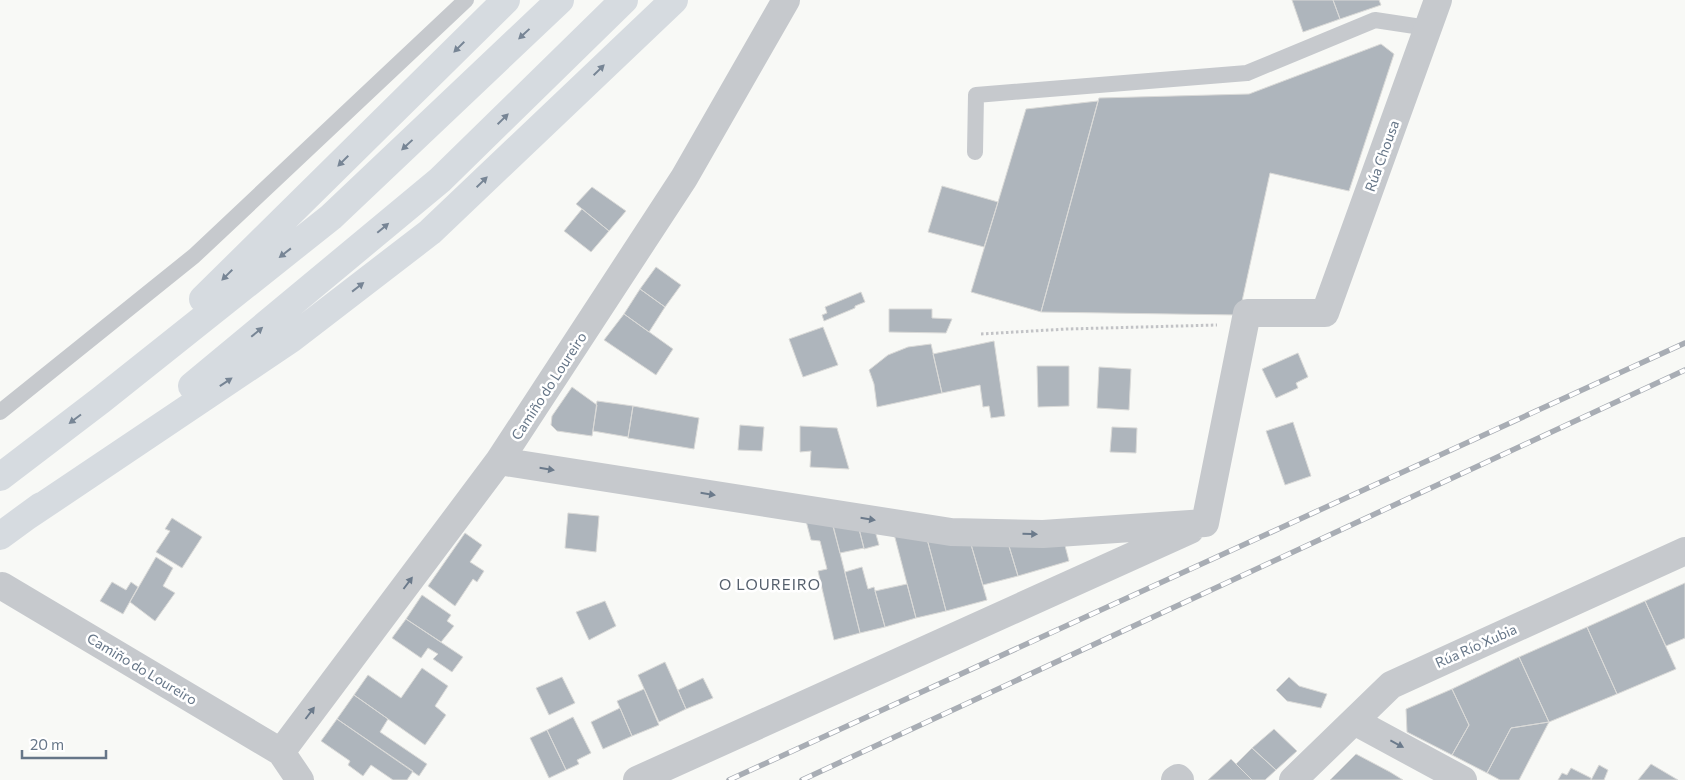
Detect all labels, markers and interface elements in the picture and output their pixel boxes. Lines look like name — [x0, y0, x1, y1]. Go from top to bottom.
one-way arrow — [519, 28, 531, 40]
one-way arrow — [453, 40, 465, 52]
one-way arrow — [593, 65, 605, 77]
one-way arrow — [497, 113, 509, 125]
street label: Rúa Chousa — [1361, 118, 1402, 194]
one-way arrow — [401, 139, 413, 151]
one-way arrow — [337, 155, 349, 167]
one-way arrow — [475, 176, 487, 188]
one-way arrow — [376, 223, 389, 234]
one-way arrow — [279, 248, 292, 259]
one-way arrow — [222, 269, 234, 281]
one-way arrow — [351, 282, 365, 292]
one-way arrow — [251, 326, 263, 338]
street label: Camiño do Loureiro — [507, 329, 590, 443]
one-way arrow — [219, 377, 233, 387]
one-way arrow — [68, 414, 82, 424]
one-way arrow — [540, 465, 556, 473]
one-way arrow — [700, 490, 716, 498]
one-way arrow — [861, 515, 877, 523]
one-way arrow — [1022, 530, 1038, 538]
district label: O LOUREIRO — [719, 575, 821, 593]
one-way arrow — [403, 576, 413, 590]
street label: Rúa Río Xubia — [1432, 620, 1519, 671]
street label: Camiño do Loureiro — [84, 629, 200, 708]
one-way arrow — [305, 707, 316, 720]
scale bar — [22, 728, 106, 760]
text: 20 m — [30, 735, 64, 753]
one-way arrow — [1389, 740, 1404, 748]

